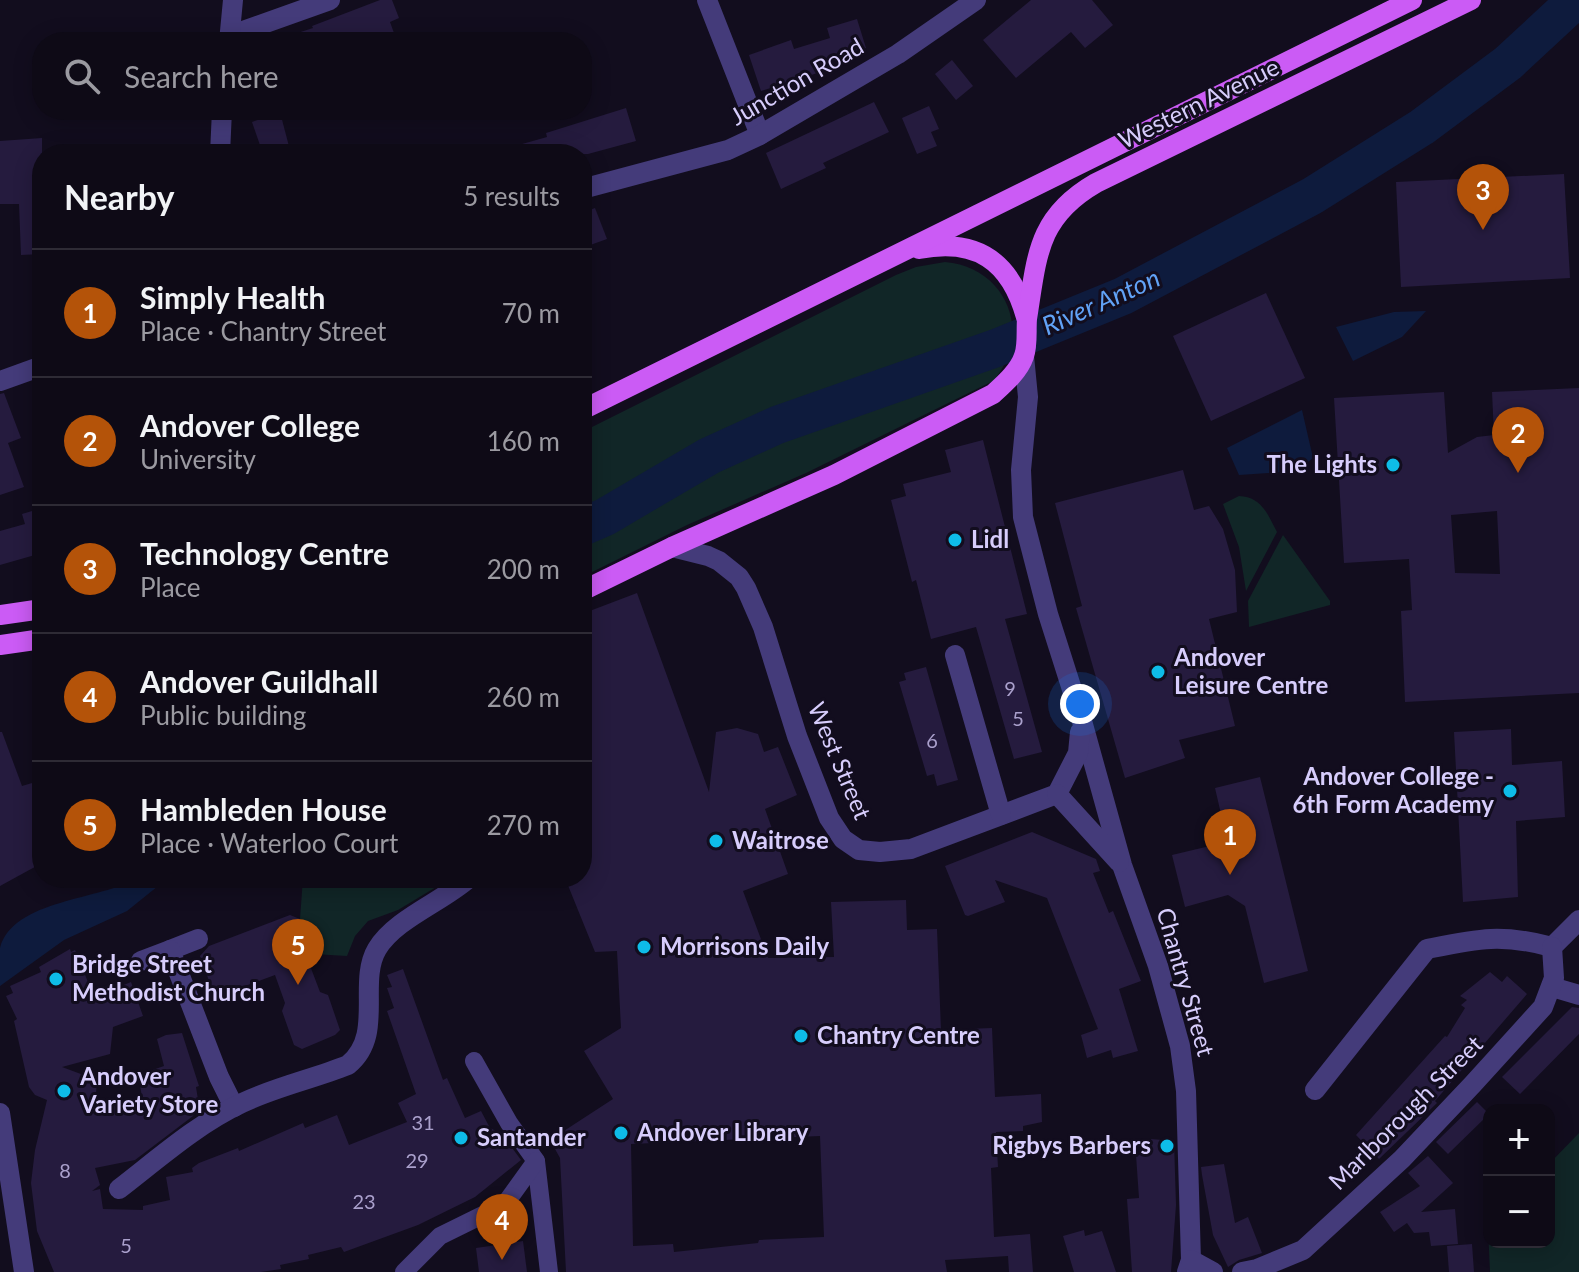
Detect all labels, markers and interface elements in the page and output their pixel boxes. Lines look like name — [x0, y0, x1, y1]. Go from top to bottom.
street label: Junction Road — [724, 31, 868, 131]
search box — [32, 32, 592, 120]
street label: Western Avenue — [1113, 51, 1283, 154]
icon: search — [60, 54, 104, 98]
text: Search here — [124, 58, 279, 94]
pin: 3 — [1457, 164, 1509, 230]
text: Nearby — [64, 176, 175, 217]
text: 5 results — [463, 180, 560, 212]
water label: River Anton — [1037, 261, 1164, 341]
text: Simply Health — [140, 279, 325, 315]
text: 1 — [82, 297, 98, 329]
text: 70 m — [502, 297, 560, 329]
text: Place · Chantry Street — [140, 315, 386, 347]
text: Andover College — [140, 407, 360, 443]
pin: 2 — [1492, 407, 1544, 473]
text: 2 — [82, 425, 98, 457]
text: 160 m — [487, 425, 560, 457]
text: University — [140, 443, 256, 475]
place label: The Lights — [1267, 449, 1377, 478]
marker: The Lights — [1384, 456, 1402, 474]
place label: Lidl — [971, 524, 1009, 553]
marker: Lidl — [946, 531, 964, 549]
text: Technology Centre — [140, 535, 389, 571]
text: 3 — [82, 553, 98, 585]
text: 200 m — [487, 553, 560, 585]
text: Place — [140, 571, 201, 603]
place label: Andover Leisure Centre — [1173, 642, 1328, 699]
text: Andover Guildhall — [140, 663, 378, 699]
marker: Andover Leisure Centre — [1149, 663, 1167, 681]
house number: 9 — [1004, 676, 1016, 700]
text: 4 — [82, 681, 98, 713]
text: 260 m — [487, 681, 560, 713]
your location — [1060, 684, 1100, 724]
street label: West Street — [803, 697, 878, 824]
text: Public building — [140, 699, 306, 731]
house number: 5 — [1012, 706, 1024, 730]
house number: 6 — [926, 728, 938, 752]
place label: Andover College - 6th Form Academy — [1292, 761, 1494, 818]
marker: Andover College - 6th Form Academy — [1501, 782, 1519, 800]
text: Hambleden House — [140, 791, 387, 827]
text: 5 — [82, 809, 98, 841]
text: 270 m — [487, 809, 560, 841]
pin: 1 — [1204, 809, 1256, 875]
place label: Waitrose — [732, 825, 829, 854]
text: Place · Waterloo Court — [140, 827, 398, 859]
marker: Waitrose — [707, 832, 725, 850]
street label: Chantry Street — [1151, 904, 1222, 1060]
pin: 5 — [272, 919, 324, 985]
place label: Morrisons Daily — [660, 931, 830, 960]
marker: Morrisons Daily — [635, 938, 653, 956]
place label: Bridge Street Methodist Church — [72, 949, 265, 1006]
marker: Bridge Street Methodist Church — [47, 970, 65, 988]
place label: Chantry Centre — [817, 1020, 980, 1049]
marker: Chantry Centre — [792, 1027, 810, 1045]
street label: Marlborough Street — [1322, 1029, 1488, 1195]
place label: Andover Variety Store — [79, 1061, 218, 1118]
marker: Andover Variety Store — [55, 1082, 73, 1100]
map controls — [1483, 1104, 1555, 1248]
button: + — [1483, 1104, 1555, 1176]
house number: 31 — [411, 1110, 435, 1134]
place label: Andover Library — [636, 1117, 809, 1146]
place label: Santander — [477, 1122, 586, 1151]
marker: Andover Library — [612, 1124, 630, 1142]
marker: Santander — [452, 1129, 470, 1147]
place label: Rigbys Barbers — [992, 1130, 1151, 1159]
marker: Rigbys Barbers — [1158, 1137, 1176, 1155]
house number: 29 — [405, 1148, 429, 1172]
house number: 8 — [59, 1158, 71, 1182]
button: − — [1483, 1176, 1555, 1248]
house number: 23 — [352, 1189, 376, 1213]
pin: 4 — [476, 1194, 528, 1260]
house number: 5 — [120, 1233, 132, 1257]

